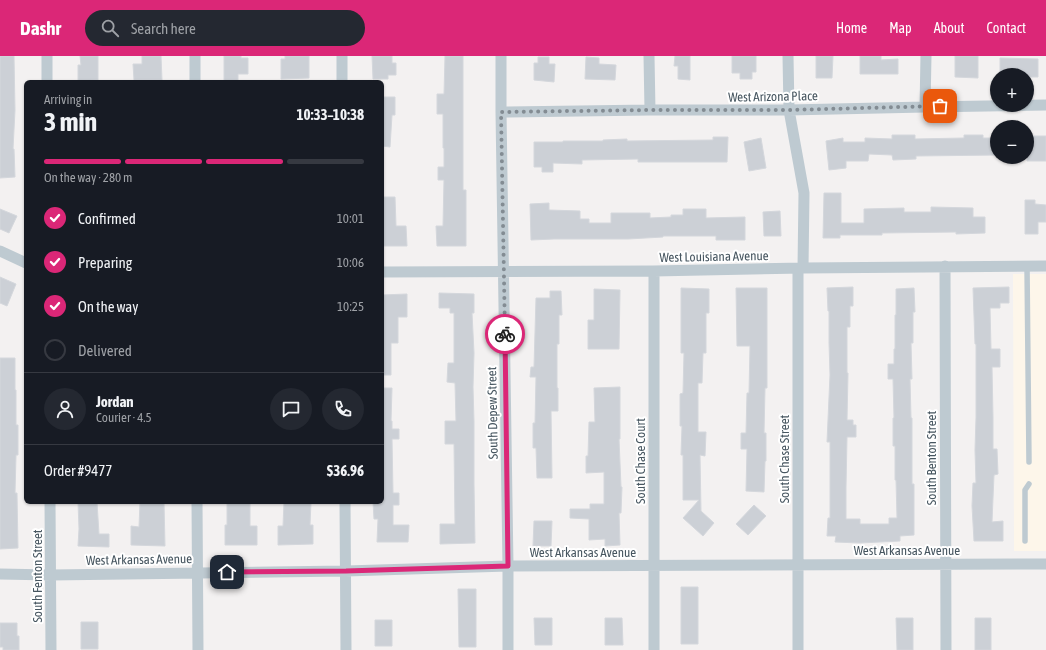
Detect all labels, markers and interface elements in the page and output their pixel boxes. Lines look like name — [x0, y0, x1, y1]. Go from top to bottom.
search box — [85, 10, 365, 46]
text: Dashr — [20, 17, 61, 39]
icon: search — [99, 17, 121, 39]
text: Search here — [131, 20, 196, 37]
text: Home — [836, 20, 867, 36]
text: Map — [889, 20, 912, 36]
text: About — [934, 20, 965, 36]
text: Contact — [987, 20, 1026, 36]
map controls — [990, 68, 1034, 164]
button: + — [990, 68, 1034, 112]
street label: West Arizona Place — [728, 88, 818, 105]
pin — [923, 89, 957, 123]
text: Arriving in — [44, 92, 92, 107]
icon: bag — [929, 95, 951, 117]
text: 10:33–10:38 — [296, 106, 364, 123]
text: 3 min — [44, 107, 97, 137]
button: − — [990, 120, 1034, 164]
text: On the way · 280 m — [44, 170, 132, 185]
icon: check — [44, 207, 66, 229]
text: Confirmed — [78, 210, 136, 227]
text: 10:01 — [337, 211, 364, 226]
street label: West Louisiana Avenue — [659, 248, 769, 265]
icon: check — [44, 251, 66, 273]
text: Preparing — [78, 254, 132, 271]
text: 10:06 — [337, 255, 364, 270]
icon: check — [44, 295, 66, 317]
text: On the way — [78, 298, 139, 315]
text: 10:25 — [337, 299, 364, 314]
courier — [485, 314, 525, 354]
icon: bike — [494, 323, 516, 345]
text: Delivered — [78, 342, 132, 359]
street label: South Depew Street — [484, 366, 501, 460]
button: person — [44, 388, 86, 430]
button: chat — [270, 388, 312, 430]
button: phone — [322, 388, 364, 430]
text: Jordan — [96, 393, 134, 410]
text: Courier · 4.5 — [96, 410, 152, 425]
street label: South Benton Street — [924, 411, 939, 505]
street label: South Chase Street — [777, 414, 792, 503]
street label: South Chase Court — [633, 418, 648, 504]
text: Order #9477 — [44, 462, 112, 479]
text: $36.96 — [327, 462, 364, 479]
street label: South Fenton Street — [30, 529, 45, 623]
street label: West Arkansas Avenue — [854, 543, 960, 558]
street label: West Arkansas Avenue — [530, 545, 636, 560]
street label: West Arkansas Avenue — [86, 551, 192, 568]
pin — [210, 555, 244, 589]
icon: home — [216, 561, 238, 583]

